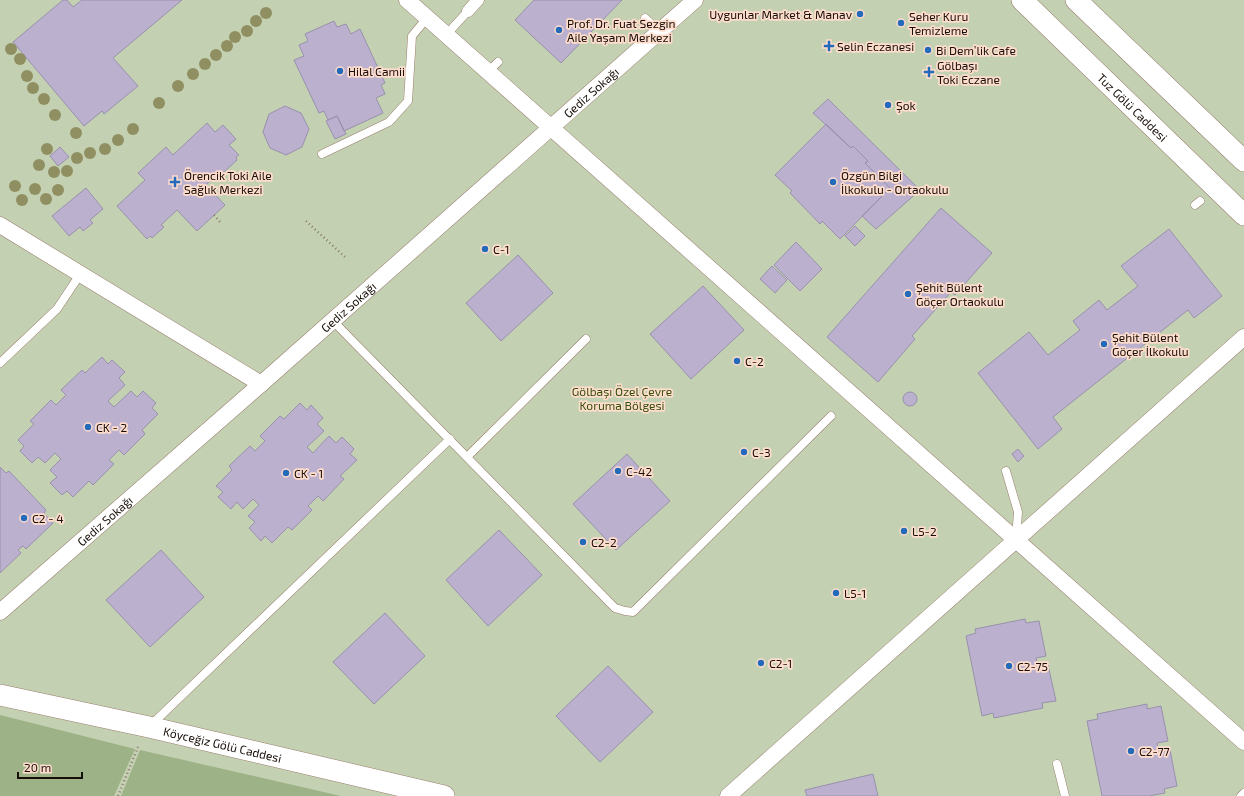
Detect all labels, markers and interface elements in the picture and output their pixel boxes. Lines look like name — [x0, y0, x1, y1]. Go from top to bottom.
place label: Uygunlar Market & Manav — [709, 7, 853, 21]
marker: Uygunlar Market & Manav — [855, 9, 865, 19]
place label: Seher Kuru Temizleme — [909, 9, 968, 37]
place label: Prof. Dr. Fuat Sezgin Aile Yaşam Merkezi — [567, 16, 676, 45]
marker: Seher Kuru Temizleme — [896, 18, 906, 28]
marker: Prof. Dr. Fuat Sezgin Aile Yaşam Merkezi — [554, 25, 564, 35]
place label: Selin Eczanesi — [837, 39, 914, 53]
marker: Selin Eczanesi — [824, 41, 834, 51]
place label: Bi Dem’lik Cafe — [936, 43, 1016, 57]
marker: Bi Dem’lik Cafe — [923, 45, 933, 55]
place label: Gölbaşı Toki Eczane — [937, 58, 1000, 86]
place label: Hilal Camii — [348, 64, 405, 78]
street label: Gediz Sokağı — [561, 64, 621, 120]
marker: Hilal Camii — [335, 66, 345, 76]
marker: Gölbaşı Toki Eczane — [924, 67, 934, 77]
street label: Tuz Gölü Caddesi — [1095, 70, 1170, 144]
place label: Şok — [896, 98, 916, 114]
marker: Şok — [883, 100, 893, 110]
place label: Örencik Toki Aile Sağlık Merkezi — [184, 168, 272, 196]
place label: Özgün Bilgi İlkokulu - Ortaokulu — [841, 168, 949, 196]
marker: Örencik Toki Aile Sağlık Merkezi — [169, 176, 181, 188]
marker: Özgün Bilgi İlkokulu - Ortaokulu — [828, 177, 838, 187]
place label: C-1 — [493, 242, 510, 256]
marker: C-1 — [480, 244, 490, 254]
street label: Gediz Sokağı — [318, 279, 379, 335]
place label: Şehit Bülent Göçer Ortaokulu — [916, 280, 1004, 309]
marker: Şehit Bülent Göçer Ortaokulu — [903, 289, 913, 299]
place label: Şehit Bülent Göçer İlkokulu — [1112, 330, 1189, 359]
marker: Şehit Bülent Göçer İlkokulu — [1099, 339, 1109, 349]
place label: C-2 — [745, 354, 764, 368]
marker: C-2 — [732, 356, 742, 366]
park label: Gölbaşı Özel Çevre Koruma Bölgesi — [572, 384, 672, 412]
place label: CK - 2 — [96, 420, 128, 434]
marker: CK - 2 — [83, 422, 93, 432]
place label: C-3 — [752, 445, 771, 459]
marker: C-3 — [739, 447, 749, 457]
place label: C-42 — [626, 464, 652, 478]
place label: CK - 1 — [294, 466, 323, 480]
marker: C-42 — [613, 466, 623, 476]
marker: CK - 1 — [281, 468, 291, 478]
street label: Gediz Sokağı — [74, 493, 135, 548]
place label: C2 - 4 — [32, 511, 64, 525]
marker: C2 - 4 — [19, 513, 29, 523]
place label: L5-2 — [912, 524, 937, 538]
marker: L5-2 — [899, 526, 909, 536]
place label: C2-2 — [591, 535, 617, 549]
marker: C2-2 — [578, 537, 588, 547]
place label: L5-1 — [844, 586, 866, 600]
marker: L5-1 — [831, 588, 841, 598]
place label: C2-1 — [769, 656, 792, 670]
marker: C2-1 — [756, 658, 766, 668]
place label: C2-75 — [1017, 659, 1048, 673]
marker: C2-75 — [1004, 661, 1014, 671]
street label: Köyceğiz Gölü Caddesi — [162, 724, 283, 765]
place label: C2-77 — [1139, 744, 1170, 758]
marker: C2-77 — [1126, 746, 1136, 756]
scale bar — [18, 754, 82, 780]
text: 20 m — [24, 760, 51, 774]

